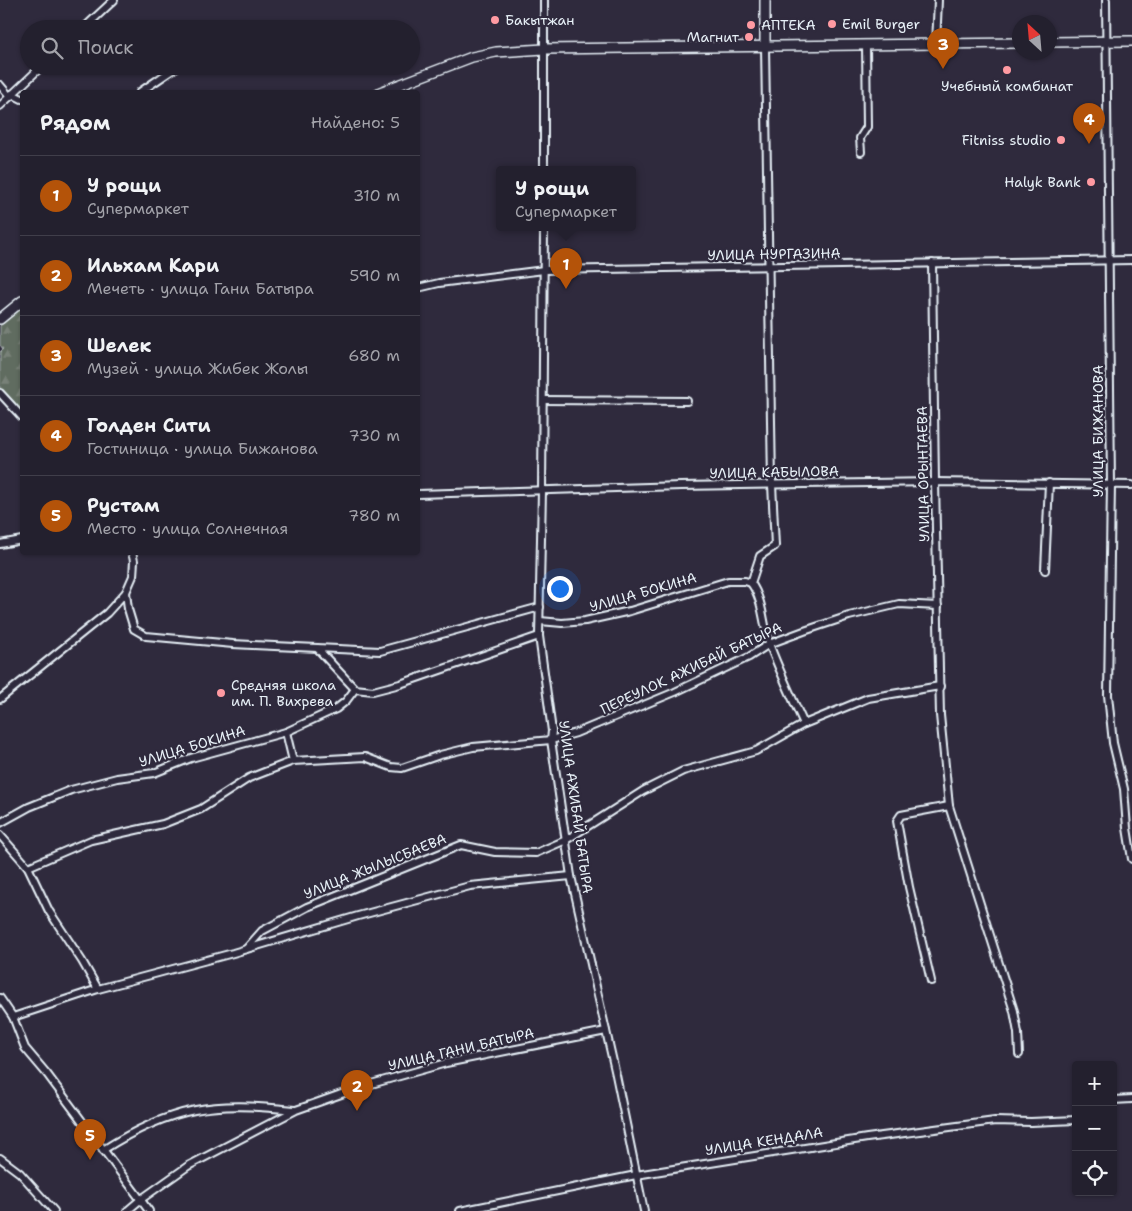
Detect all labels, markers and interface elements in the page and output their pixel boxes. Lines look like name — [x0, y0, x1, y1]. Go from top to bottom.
place label: Бакытжан — [505, 11, 575, 29]
marker: Бакытжан — [489, 14, 501, 26]
place label: Emil Burger — [842, 15, 921, 33]
north arrow — [1012, 15, 1057, 60]
place label: АПТЕКА — [761, 16, 816, 34]
marker: Emil Burger — [826, 18, 838, 30]
marker: АПТЕКА — [745, 19, 757, 31]
search box — [20, 20, 420, 75]
place label: Магнит — [687, 28, 740, 46]
pin: 3 — [927, 28, 959, 69]
marker: Магнит — [743, 31, 755, 43]
icon: search — [38, 34, 66, 62]
text: Поиск — [78, 35, 133, 60]
marker: Учебный комбинат — [1001, 64, 1013, 76]
place label: Учебный комбинат — [941, 77, 1074, 95]
pin: 4 — [1073, 103, 1105, 144]
text: Рядом — [40, 109, 110, 137]
text: Найдено: 5 — [311, 112, 400, 133]
place label: Fitniss studio — [962, 131, 1051, 149]
marker: Fitniss studio — [1055, 134, 1067, 146]
popup — [496, 166, 636, 231]
text: У рощи — [87, 173, 161, 198]
place label: Halyk Bank — [1004, 173, 1081, 191]
text: У рощи — [515, 176, 589, 201]
marker: Halyk Bank — [1085, 176, 1097, 188]
text: 1 — [52, 185, 60, 206]
text: 310 m — [353, 185, 400, 206]
text: Супермаркет — [87, 198, 189, 219]
text: Супермаркет — [515, 201, 617, 222]
street label: УЛИЦА НУРГАЗИНА — [707, 244, 841, 264]
pin: 1 — [550, 248, 582, 289]
text: Ильхам Кари — [87, 253, 219, 278]
text: 2 — [50, 265, 62, 286]
text: 590 m — [350, 265, 400, 286]
text: Мечеть · улица Гани Батыра — [87, 278, 314, 299]
text: Шелек — [87, 333, 152, 358]
text: 3 — [50, 345, 62, 366]
text: 680 m — [348, 345, 400, 366]
text: Музей · улица Жибек Жолы — [87, 358, 308, 379]
street label: УЛИЦА БИЖАНОВА — [1089, 365, 1107, 497]
street label: УЛИЦА ОРЫНТАЕВА — [913, 406, 933, 542]
text: Голден Сити — [87, 413, 211, 438]
text: 4 — [50, 425, 62, 446]
text: 730 m — [349, 425, 400, 446]
text: Гостиница · улица Бижанова — [87, 438, 318, 459]
street label: УЛИЦА КАБЫЛОВА — [709, 462, 839, 482]
text: Рустам — [87, 493, 160, 518]
text: 5 — [51, 505, 61, 526]
text: 780 m — [348, 505, 400, 526]
text: Место · улица Солнечная — [87, 518, 288, 539]
street label: УЛИЦА БОКИНА — [587, 568, 699, 616]
your location — [547, 576, 573, 602]
street label: ПЕРЕУЛОК АЖИБАЙ БАТЫРА — [597, 618, 785, 718]
place label: Средняя школа им. П. Вихрева — [231, 676, 336, 710]
marker: Средняя школа им. П. Вихрева — [215, 687, 227, 699]
street label: УЛИЦА АЖИБАЙ БАТЫРА — [555, 719, 597, 895]
street label: УЛИЦА БОКИНА — [137, 721, 247, 771]
street label: УЛИЦА ЖЫЛЫСБАЕВА — [301, 829, 449, 903]
street label: УЛИЦА ГАНИ БАТЫРА — [386, 1023, 536, 1075]
map controls — [1072, 1061, 1117, 1196]
button: + — [1072, 1061, 1117, 1106]
pin: 2 — [341, 1070, 373, 1111]
button: − — [1072, 1106, 1117, 1151]
pin: 5 — [74, 1119, 106, 1160]
street label: УЛИЦА КЕНДАЛА — [704, 1123, 824, 1159]
button: locate — [1072, 1151, 1117, 1196]

